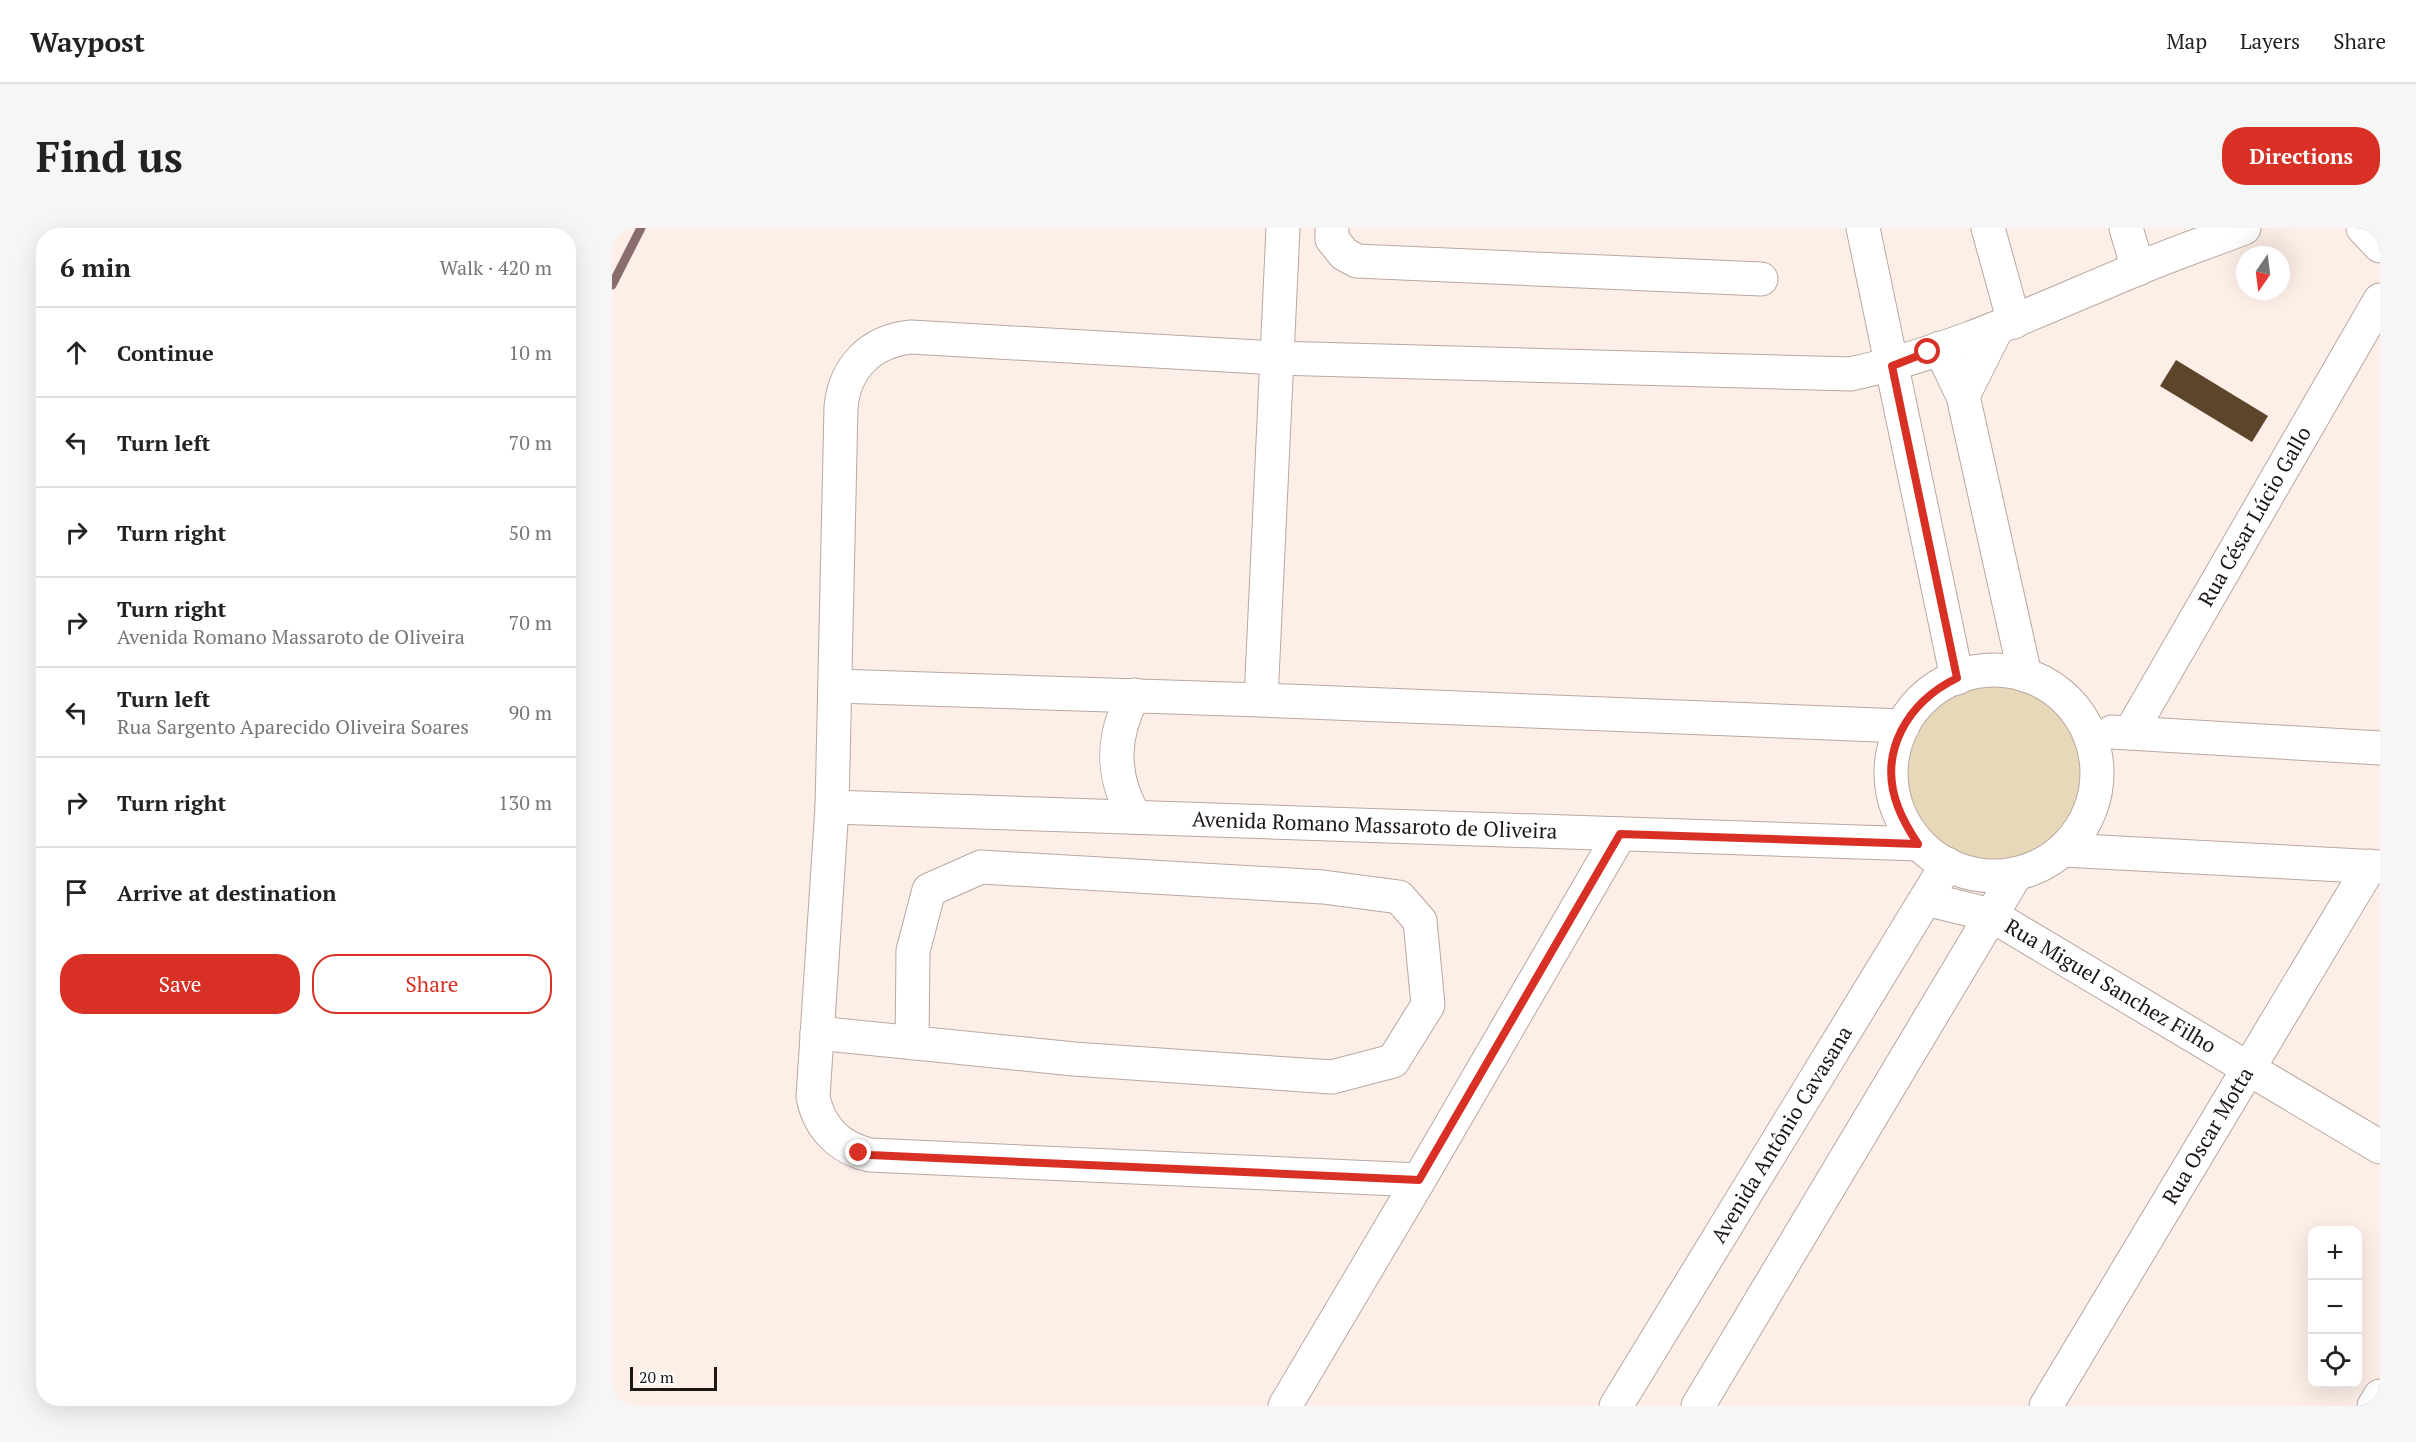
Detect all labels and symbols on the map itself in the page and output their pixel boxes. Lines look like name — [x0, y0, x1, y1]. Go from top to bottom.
north arrow — [2236, 246, 2290, 300]
route start — [1914, 338, 1940, 364]
street label: Rua César Lúcio Gallo — [2191, 421, 2317, 611]
street label: Avenida Romano Massaroto de Oliveira — [1192, 804, 1558, 845]
street label: Rua Miguel Sanchez Filho — [2000, 912, 2222, 1059]
street label: Avenida Antônio Cavasana — [1704, 1020, 1858, 1248]
street label: Rua Oscar Motta — [2155, 1061, 2259, 1209]
route end — [845, 1139, 871, 1165]
scale bar — [630, 1364, 717, 1392]

